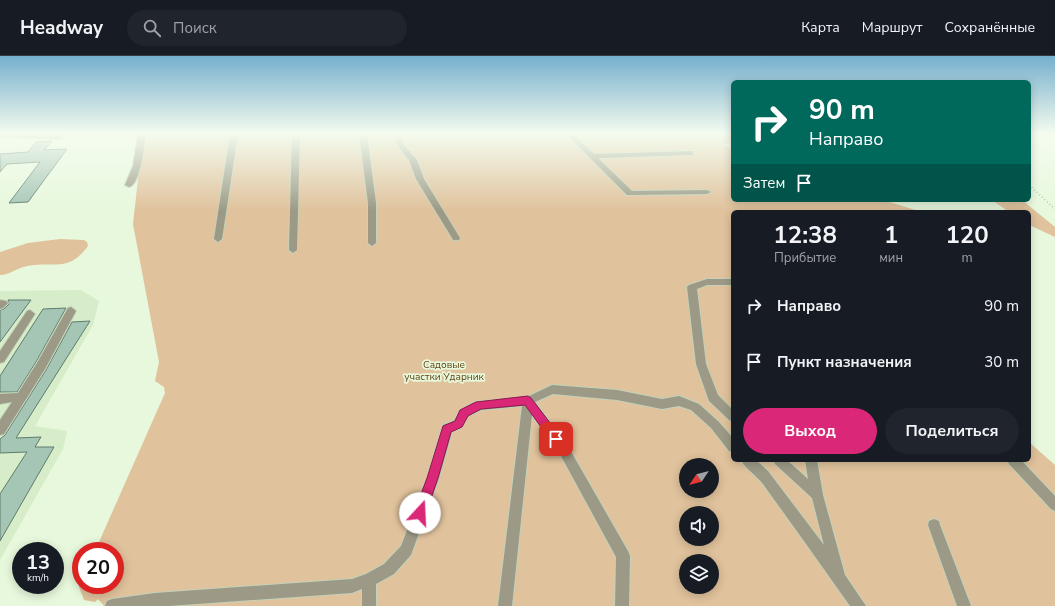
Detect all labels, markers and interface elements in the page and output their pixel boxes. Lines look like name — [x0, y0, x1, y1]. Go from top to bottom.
search box — [127, 10, 407, 46]
text: Headway — [20, 15, 103, 41]
icon: search — [141, 17, 163, 39]
text: Поиск — [173, 18, 217, 38]
text: Карта — [801, 18, 840, 37]
text: Маршрут — [862, 18, 923, 37]
text: Сохранённые — [945, 18, 1035, 37]
text: 90 m — [809, 91, 875, 129]
icon: right — [743, 96, 795, 148]
text: Направо — [809, 127, 883, 151]
icon: arrive — [793, 172, 815, 194]
text: Затем — [743, 173, 785, 193]
text: 12:38 — [773, 219, 837, 251]
text: 1 — [884, 219, 898, 251]
text: 120 — [945, 219, 989, 251]
text: Прибытие — [774, 249, 836, 267]
text: мин — [879, 249, 903, 267]
text: m — [961, 249, 973, 267]
icon: right — [743, 295, 765, 317]
text: Направо — [777, 296, 841, 316]
text: 90 m — [984, 296, 1019, 316]
icon: arrive — [743, 351, 765, 373]
text: Пункт назначения — [777, 352, 912, 372]
text: 30 m — [984, 352, 1019, 372]
park label: Садовые участки Ударник — [404, 358, 485, 384]
button: Выход — [743, 408, 877, 454]
button: Поделиться — [885, 408, 1019, 454]
pin — [539, 422, 573, 456]
icon: arrive — [545, 428, 567, 450]
north arrow — [679, 458, 719, 498]
map controls — [679, 458, 719, 594]
position arrow — [399, 492, 441, 534]
button: sound — [679, 506, 719, 546]
speed limit sign: 20 — [72, 542, 124, 594]
text: 13 — [26, 549, 50, 576]
button: layers — [679, 554, 719, 594]
text: km/h — [27, 571, 49, 585]

